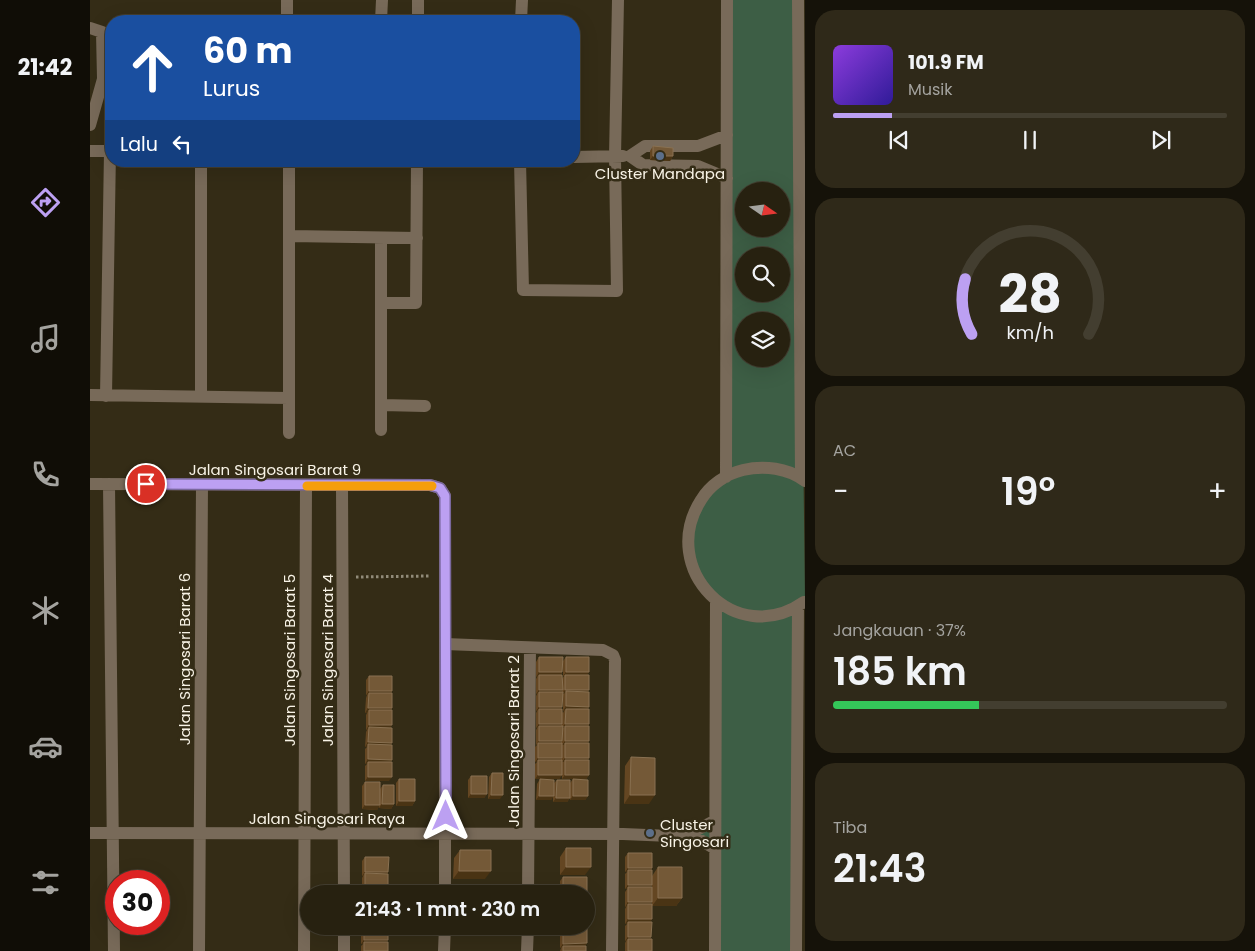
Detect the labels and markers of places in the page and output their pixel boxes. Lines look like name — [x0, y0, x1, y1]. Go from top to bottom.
marker: Cluster Mandapa — [654, 150, 666, 162]
place label: Cluster Mandapa — [595, 163, 725, 184]
pin — [125, 463, 167, 505]
place label: Cluster Singosari — [660, 814, 729, 852]
marker: Cluster Singosari — [644, 827, 656, 839]

